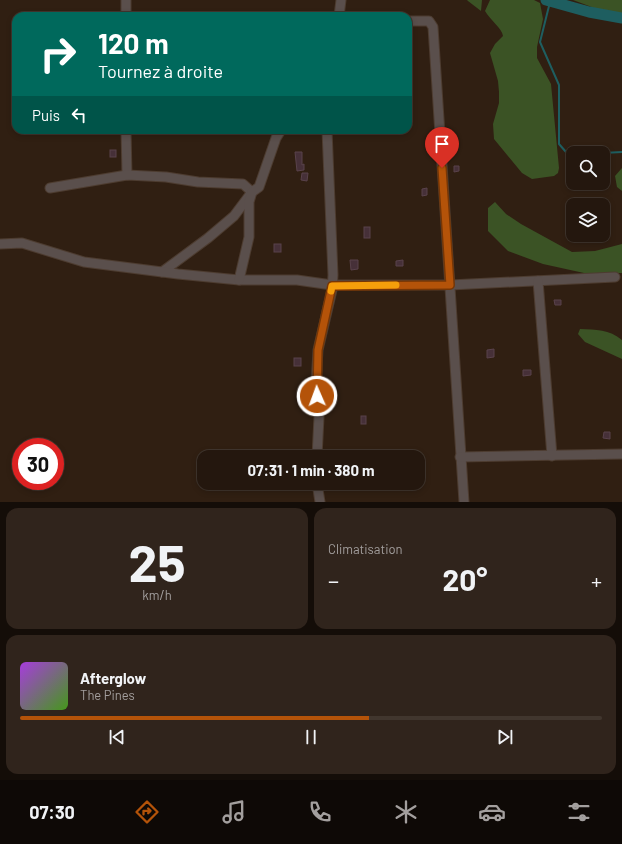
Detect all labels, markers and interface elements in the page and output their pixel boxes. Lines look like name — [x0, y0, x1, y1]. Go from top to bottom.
text: 120 m — [98, 26, 169, 60]
icon: right — [32, 28, 84, 80]
text: Tournez à droite — [98, 60, 223, 82]
icon: left — [68, 104, 90, 126]
text: Puis — [32, 106, 60, 124]
pin — [425, 127, 459, 168]
icon: arrive — [431, 133, 453, 155]
map controls — [566, 146, 610, 242]
button: search — [566, 146, 610, 190]
button: layers — [566, 198, 610, 242]
position arrow — [296, 375, 338, 417]
speed limit sign: 30 — [12, 438, 64, 490]
text: 07:31 · 1 min · 380 m — [247, 461, 375, 479]
text: 25 — [128, 530, 186, 592]
text: Climatisation — [328, 541, 403, 557]
text: 20° — [442, 561, 488, 597]
text: − — [328, 567, 339, 593]
text: + — [591, 567, 602, 593]
text: km/h — [142, 587, 172, 603]
text: Afterglow — [80, 669, 146, 687]
text: The Pines — [80, 687, 135, 703]
icon: previous — [106, 726, 128, 748]
icon: pause — [300, 726, 322, 748]
icon: next — [494, 726, 516, 748]
icon: directions — [133, 798, 161, 826]
icon: music — [220, 798, 248, 826]
icon: phone — [306, 798, 334, 826]
icon: climate — [392, 798, 420, 826]
icon: car — [478, 798, 506, 826]
icon: filters — [565, 798, 593, 826]
text: 07:30 — [29, 801, 75, 823]

